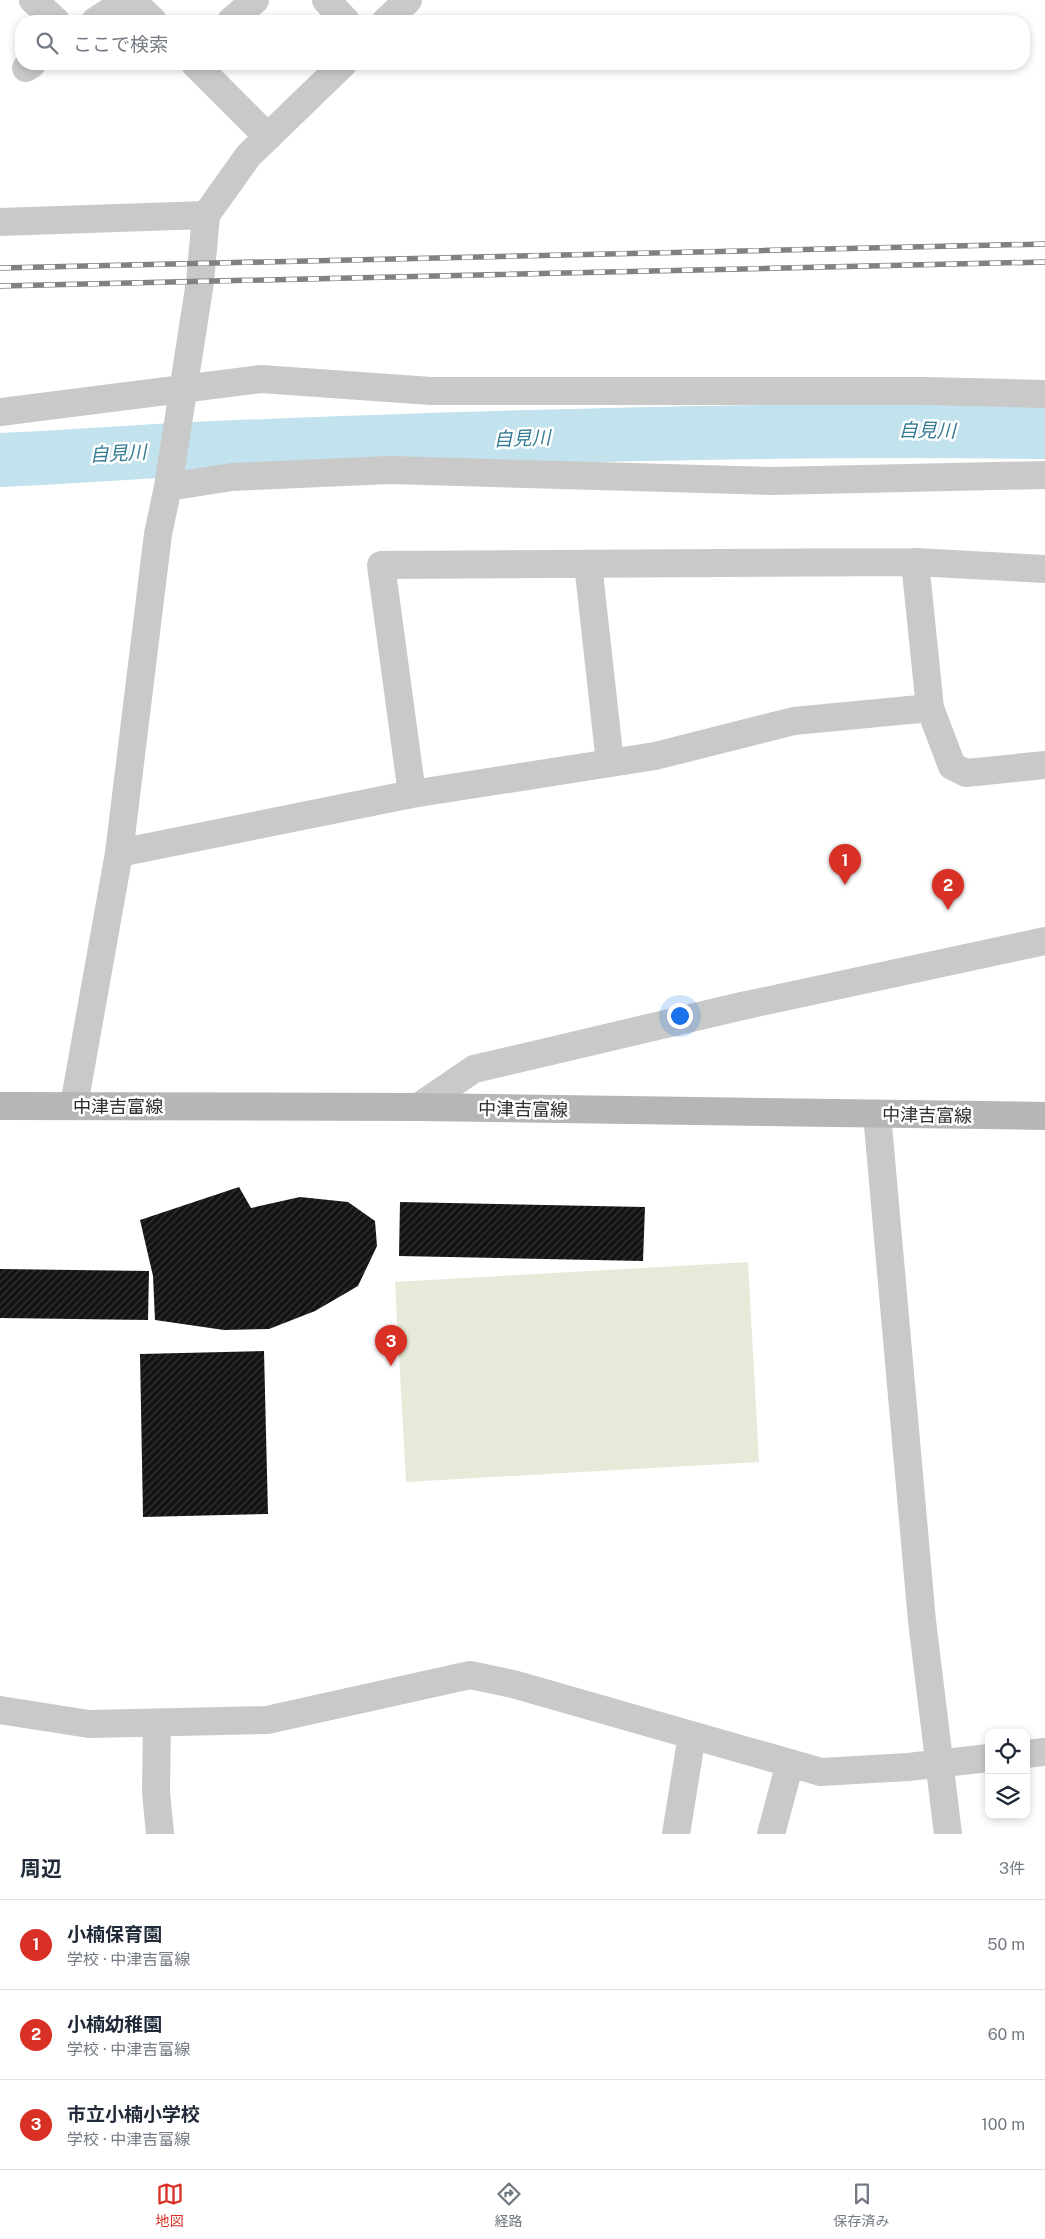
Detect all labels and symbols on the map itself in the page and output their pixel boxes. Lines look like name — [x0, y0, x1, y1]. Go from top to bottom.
water label: 自見川 — [898, 419, 958, 442]
water label: 自見川 — [493, 426, 553, 450]
water label: 自見川 — [89, 440, 149, 465]
pin: 1 — [829, 844, 861, 885]
pin: 2 — [932, 869, 964, 910]
your location — [667, 1003, 693, 1029]
street label: 中津吉富線 — [73, 1096, 163, 1117]
street label: 中津吉富線 — [478, 1098, 568, 1120]
street label: 中津吉富線 — [882, 1104, 972, 1126]
pin: 3 — [375, 1325, 407, 1366]

